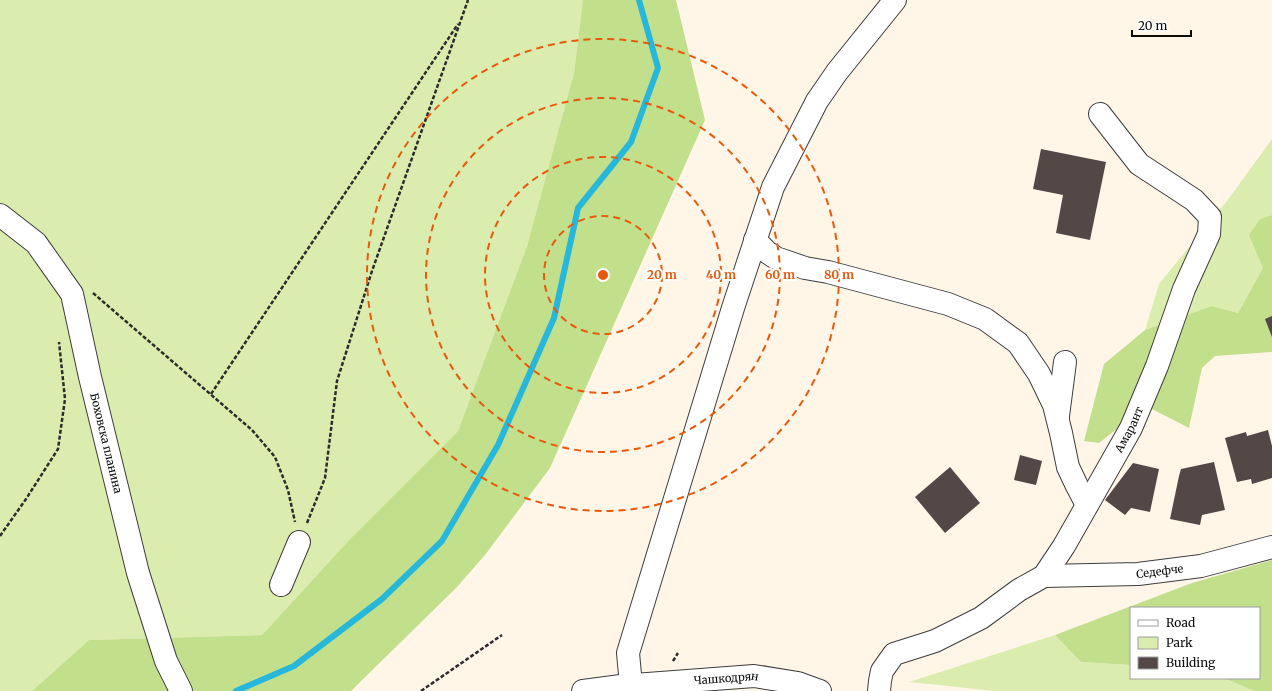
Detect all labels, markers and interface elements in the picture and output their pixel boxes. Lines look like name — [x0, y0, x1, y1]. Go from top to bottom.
scale bar — [1132, 12, 1191, 38]
text: 20 m — [1138, 18, 1167, 33]
text: 20 m — [647, 267, 677, 282]
text: 40 m — [706, 267, 736, 282]
text: 60 m — [765, 267, 795, 282]
text: 80 m — [824, 267, 854, 282]
centre of rings — [596, 268, 610, 282]
street label: Боховска планина — [87, 391, 125, 495]
street label: Амарант — [1111, 404, 1146, 456]
street label: Седефче — [1135, 561, 1184, 581]
legend — [1130, 607, 1260, 679]
text: Road — [1166, 615, 1195, 630]
text: Park — [1166, 635, 1193, 650]
text: Building — [1166, 655, 1216, 670]
street label: Чашкодрян — [694, 669, 760, 687]

